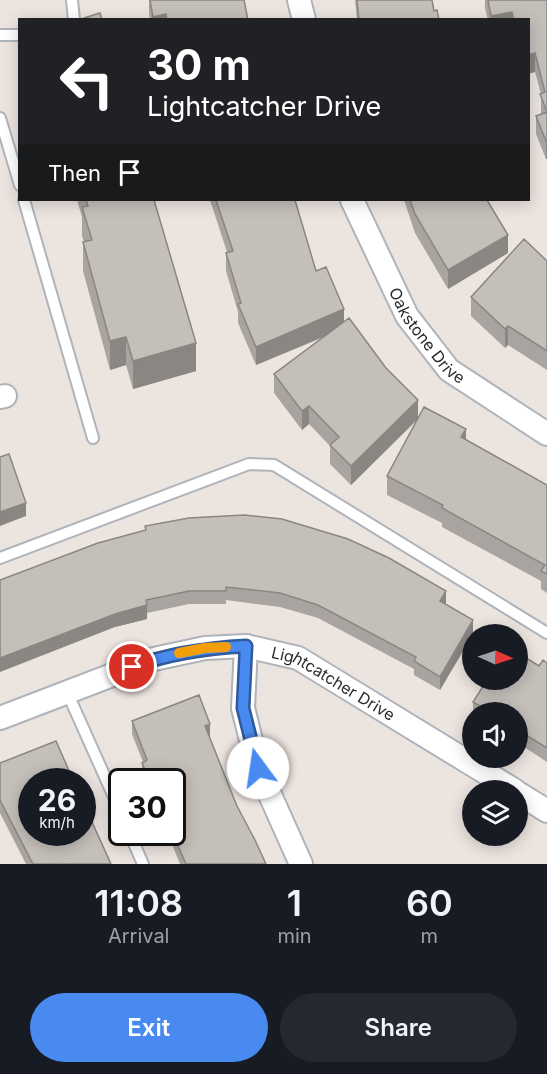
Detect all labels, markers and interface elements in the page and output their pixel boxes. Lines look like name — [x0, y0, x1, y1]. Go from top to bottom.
text: 30 m — [147, 39, 251, 90]
icon: left — [48, 42, 126, 120]
text: Lightcatcher Drive — [147, 90, 381, 123]
icon: arrive — [113, 156, 146, 189]
text: Then — [48, 160, 101, 186]
street label: Oakstone Drive — [385, 284, 469, 388]
north arrow — [462, 624, 528, 690]
map controls — [462, 624, 528, 846]
pin — [106, 641, 157, 692]
street label: Lightcatcher Drive — [270, 642, 399, 725]
icon: arrive — [115, 650, 148, 683]
button: sound — [462, 702, 528, 768]
position arrow — [226, 736, 290, 800]
speed limit sign: 30 — [108, 768, 186, 846]
button: layers — [462, 780, 528, 846]
text: 26 — [38, 782, 76, 818]
text: km/h — [39, 813, 75, 832]
text: 11:08 — [94, 881, 183, 925]
text: 1 — [287, 881, 302, 925]
text: 60 — [406, 881, 453, 925]
text: Arrival — [108, 924, 169, 948]
text: min — [277, 924, 312, 948]
text: m — [421, 924, 438, 948]
button: Exit — [30, 993, 268, 1062]
button: Share — [280, 993, 517, 1062]

